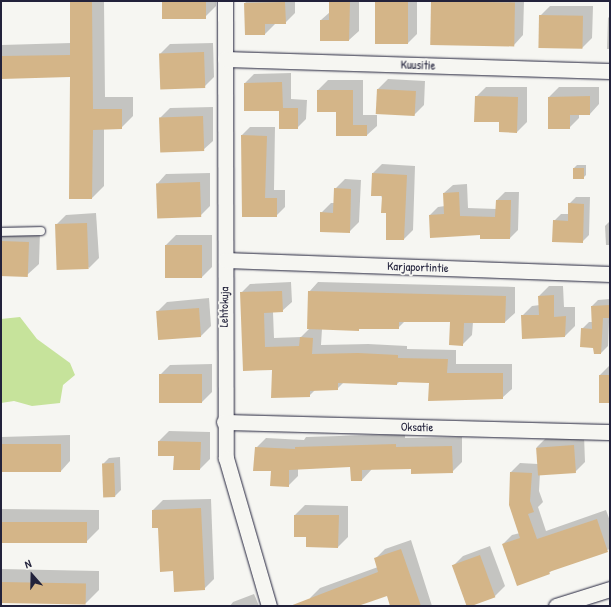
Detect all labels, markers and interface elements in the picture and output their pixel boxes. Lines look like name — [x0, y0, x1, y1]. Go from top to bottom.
street label: Kuusitie — [400, 57, 436, 73]
street label: Karjaportintie — [387, 259, 449, 275]
street label: Lehtokuja — [216, 287, 232, 327]
street label: Oksatie — [401, 420, 433, 434]
north arrow — [12, 555, 52, 595]
text: N — [23, 556, 33, 571]

